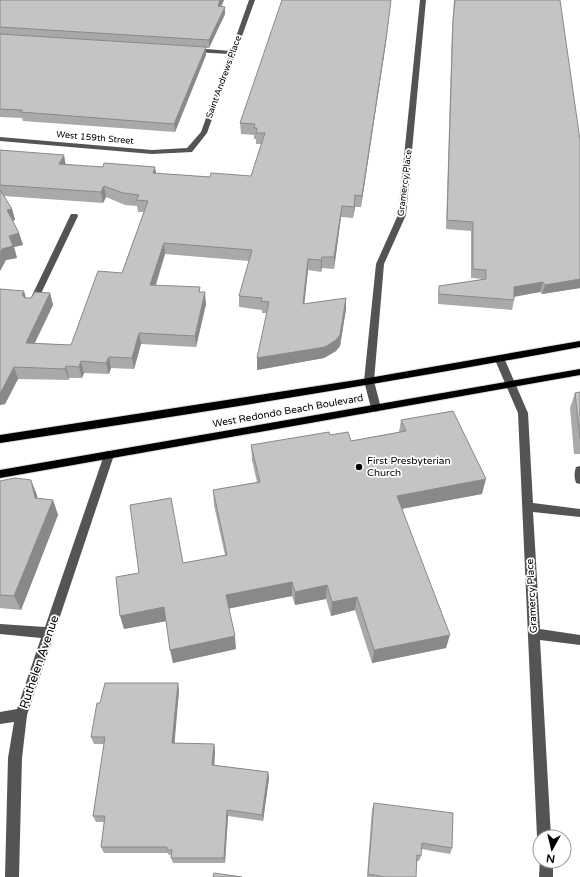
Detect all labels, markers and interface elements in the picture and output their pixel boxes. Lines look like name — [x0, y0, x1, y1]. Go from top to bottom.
street label: Saint Andrews Place — [204, 34, 244, 120]
street label: West 159th Street — [56, 129, 135, 147]
street label: Gramercy Place — [395, 149, 415, 217]
street label: West Redondo Beach Boulevard — [212, 392, 364, 430]
place label: First Presbyterian Church — [367, 455, 451, 479]
marker: First Presbyterian Church — [354, 462, 364, 472]
street label: Gramercy Place — [524, 558, 540, 634]
street label: Ruthelen Avenue — [16, 613, 62, 710]
north arrow — [532, 829, 572, 869]
text: N — [545, 851, 556, 865]

